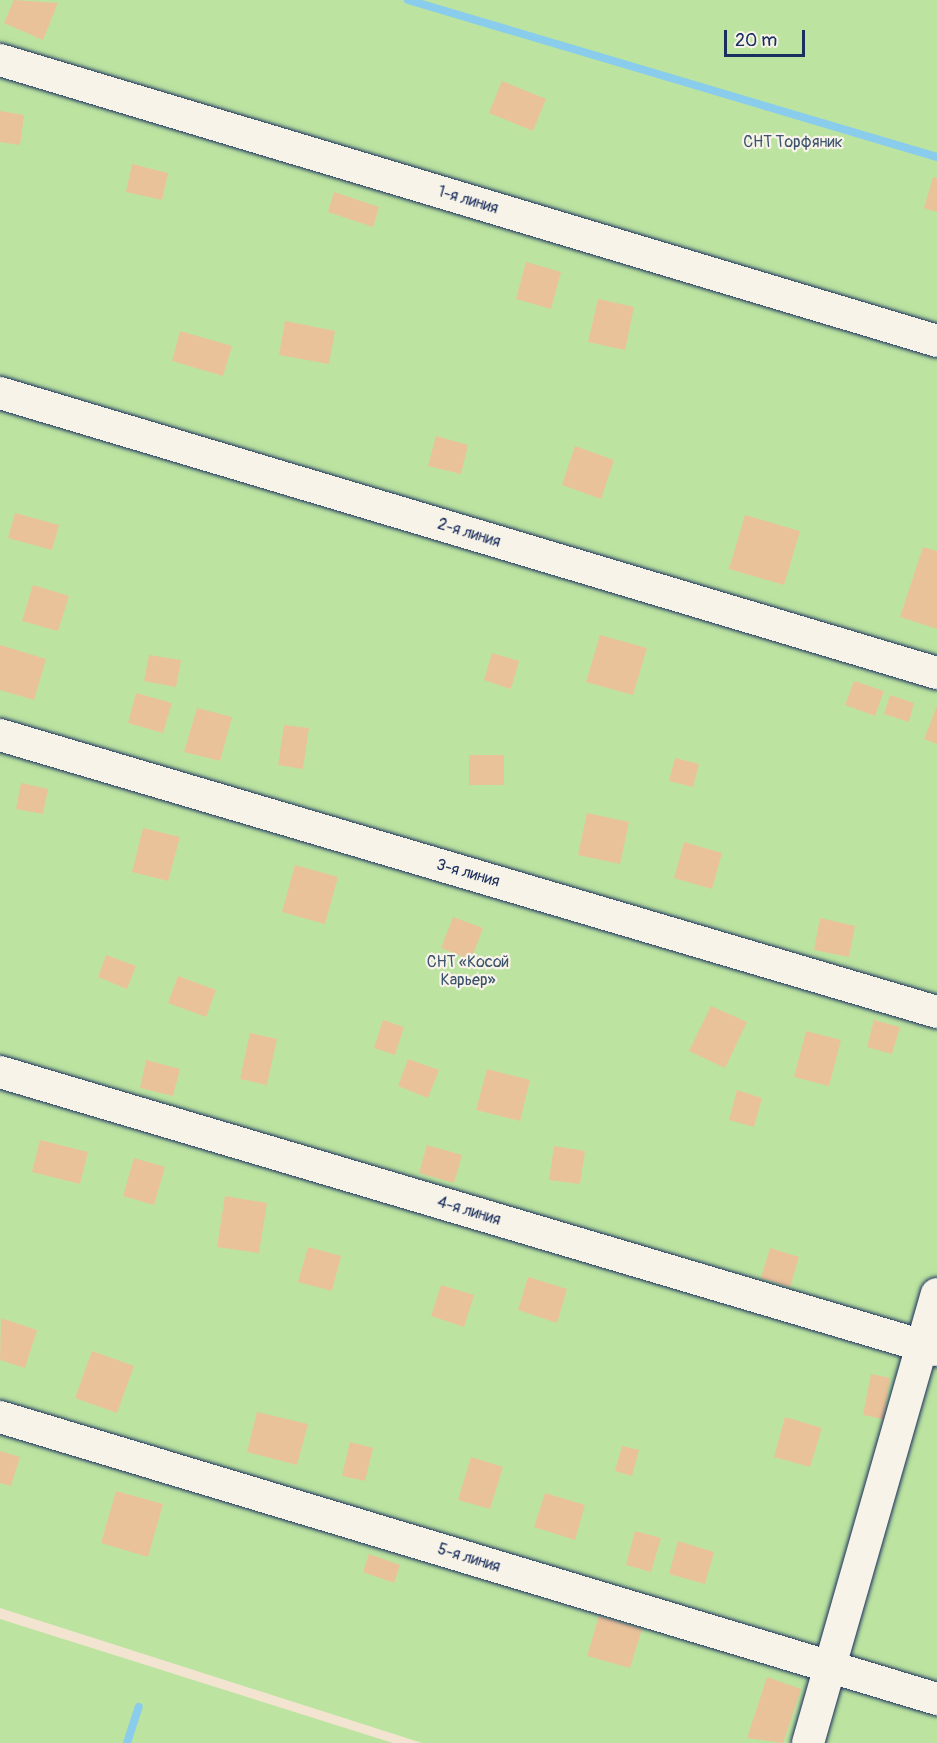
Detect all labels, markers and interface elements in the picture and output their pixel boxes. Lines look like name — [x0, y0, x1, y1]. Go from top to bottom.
scale bar — [727, 18, 808, 56]
text: 20 m — [735, 29, 777, 52]
park label: СНТ Торфяник — [743, 132, 843, 152]
street label: 1-я линия — [435, 182, 501, 218]
street label: 2-я линия — [435, 514, 503, 552]
street label: 3-я линия — [434, 855, 502, 891]
park label: СНТ «Косой Карьер» — [427, 952, 509, 990]
street label: 4-я линия — [435, 1192, 503, 1230]
street label: 5-я линия — [435, 1539, 503, 1577]

